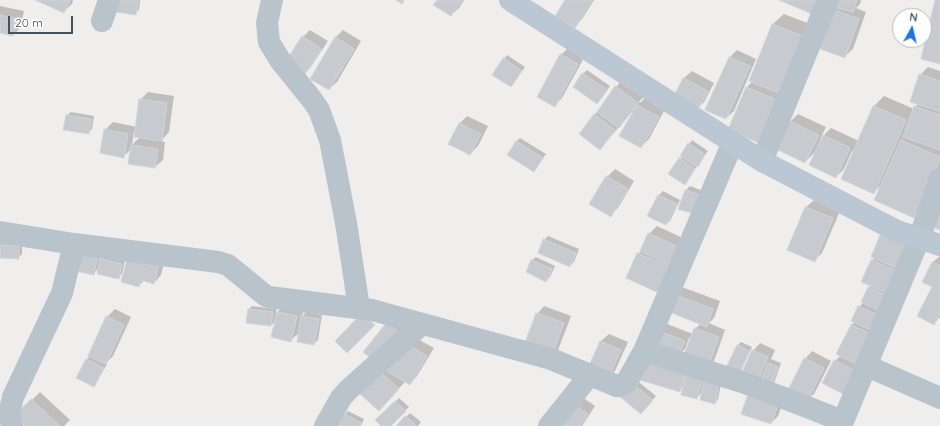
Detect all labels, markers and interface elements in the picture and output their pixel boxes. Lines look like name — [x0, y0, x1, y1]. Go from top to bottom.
scale bar — [10, 8, 75, 34]
north arrow — [892, 8, 932, 48]
text: N — [909, 10, 919, 25]
text: 20 m — [15, 15, 43, 30]

